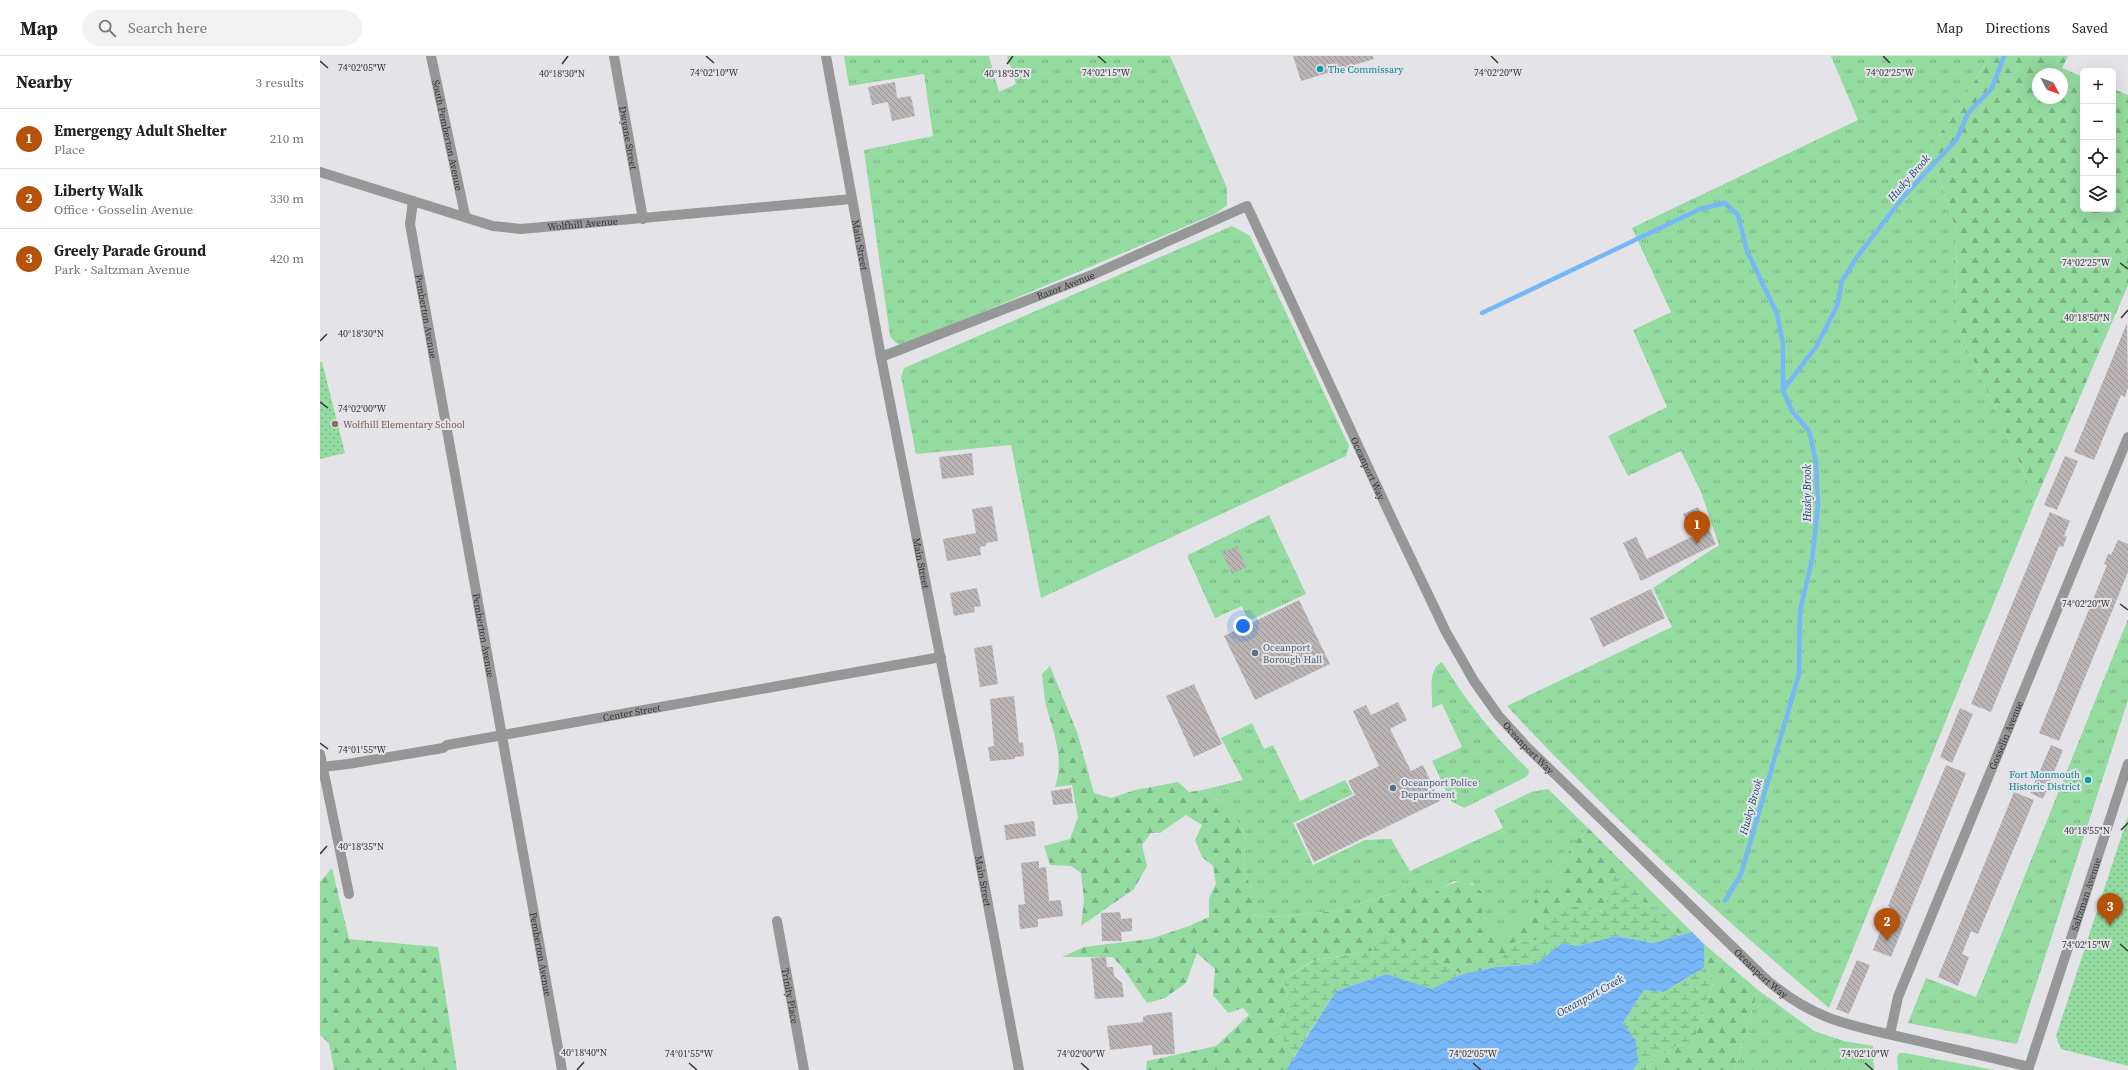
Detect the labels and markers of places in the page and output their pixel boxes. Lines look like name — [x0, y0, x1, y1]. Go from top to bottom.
place label: The Commissary — [1328, 63, 1404, 76]
marker: The Commissary — [1315, 64, 1325, 74]
place label: Wolfhill Elementary School — [343, 418, 465, 431]
marker: Wolfhill Elementary School — [330, 419, 340, 429]
pin: 1 — [1684, 511, 1710, 544]
place label: Oceanport Borough Hall — [1263, 641, 1322, 666]
marker: Oceanport Borough Hall — [1250, 648, 1260, 658]
place label: Fort Monmouth Historic District — [2009, 768, 2081, 793]
marker: Fort Monmouth Historic District — [2083, 775, 2093, 785]
place label: Oceanport Police Department — [1401, 776, 1477, 801]
marker: Oceanport Police Department — [1388, 783, 1398, 793]
pin: 3 — [2097, 893, 2123, 926]
pin: 2 — [1874, 908, 1900, 941]

